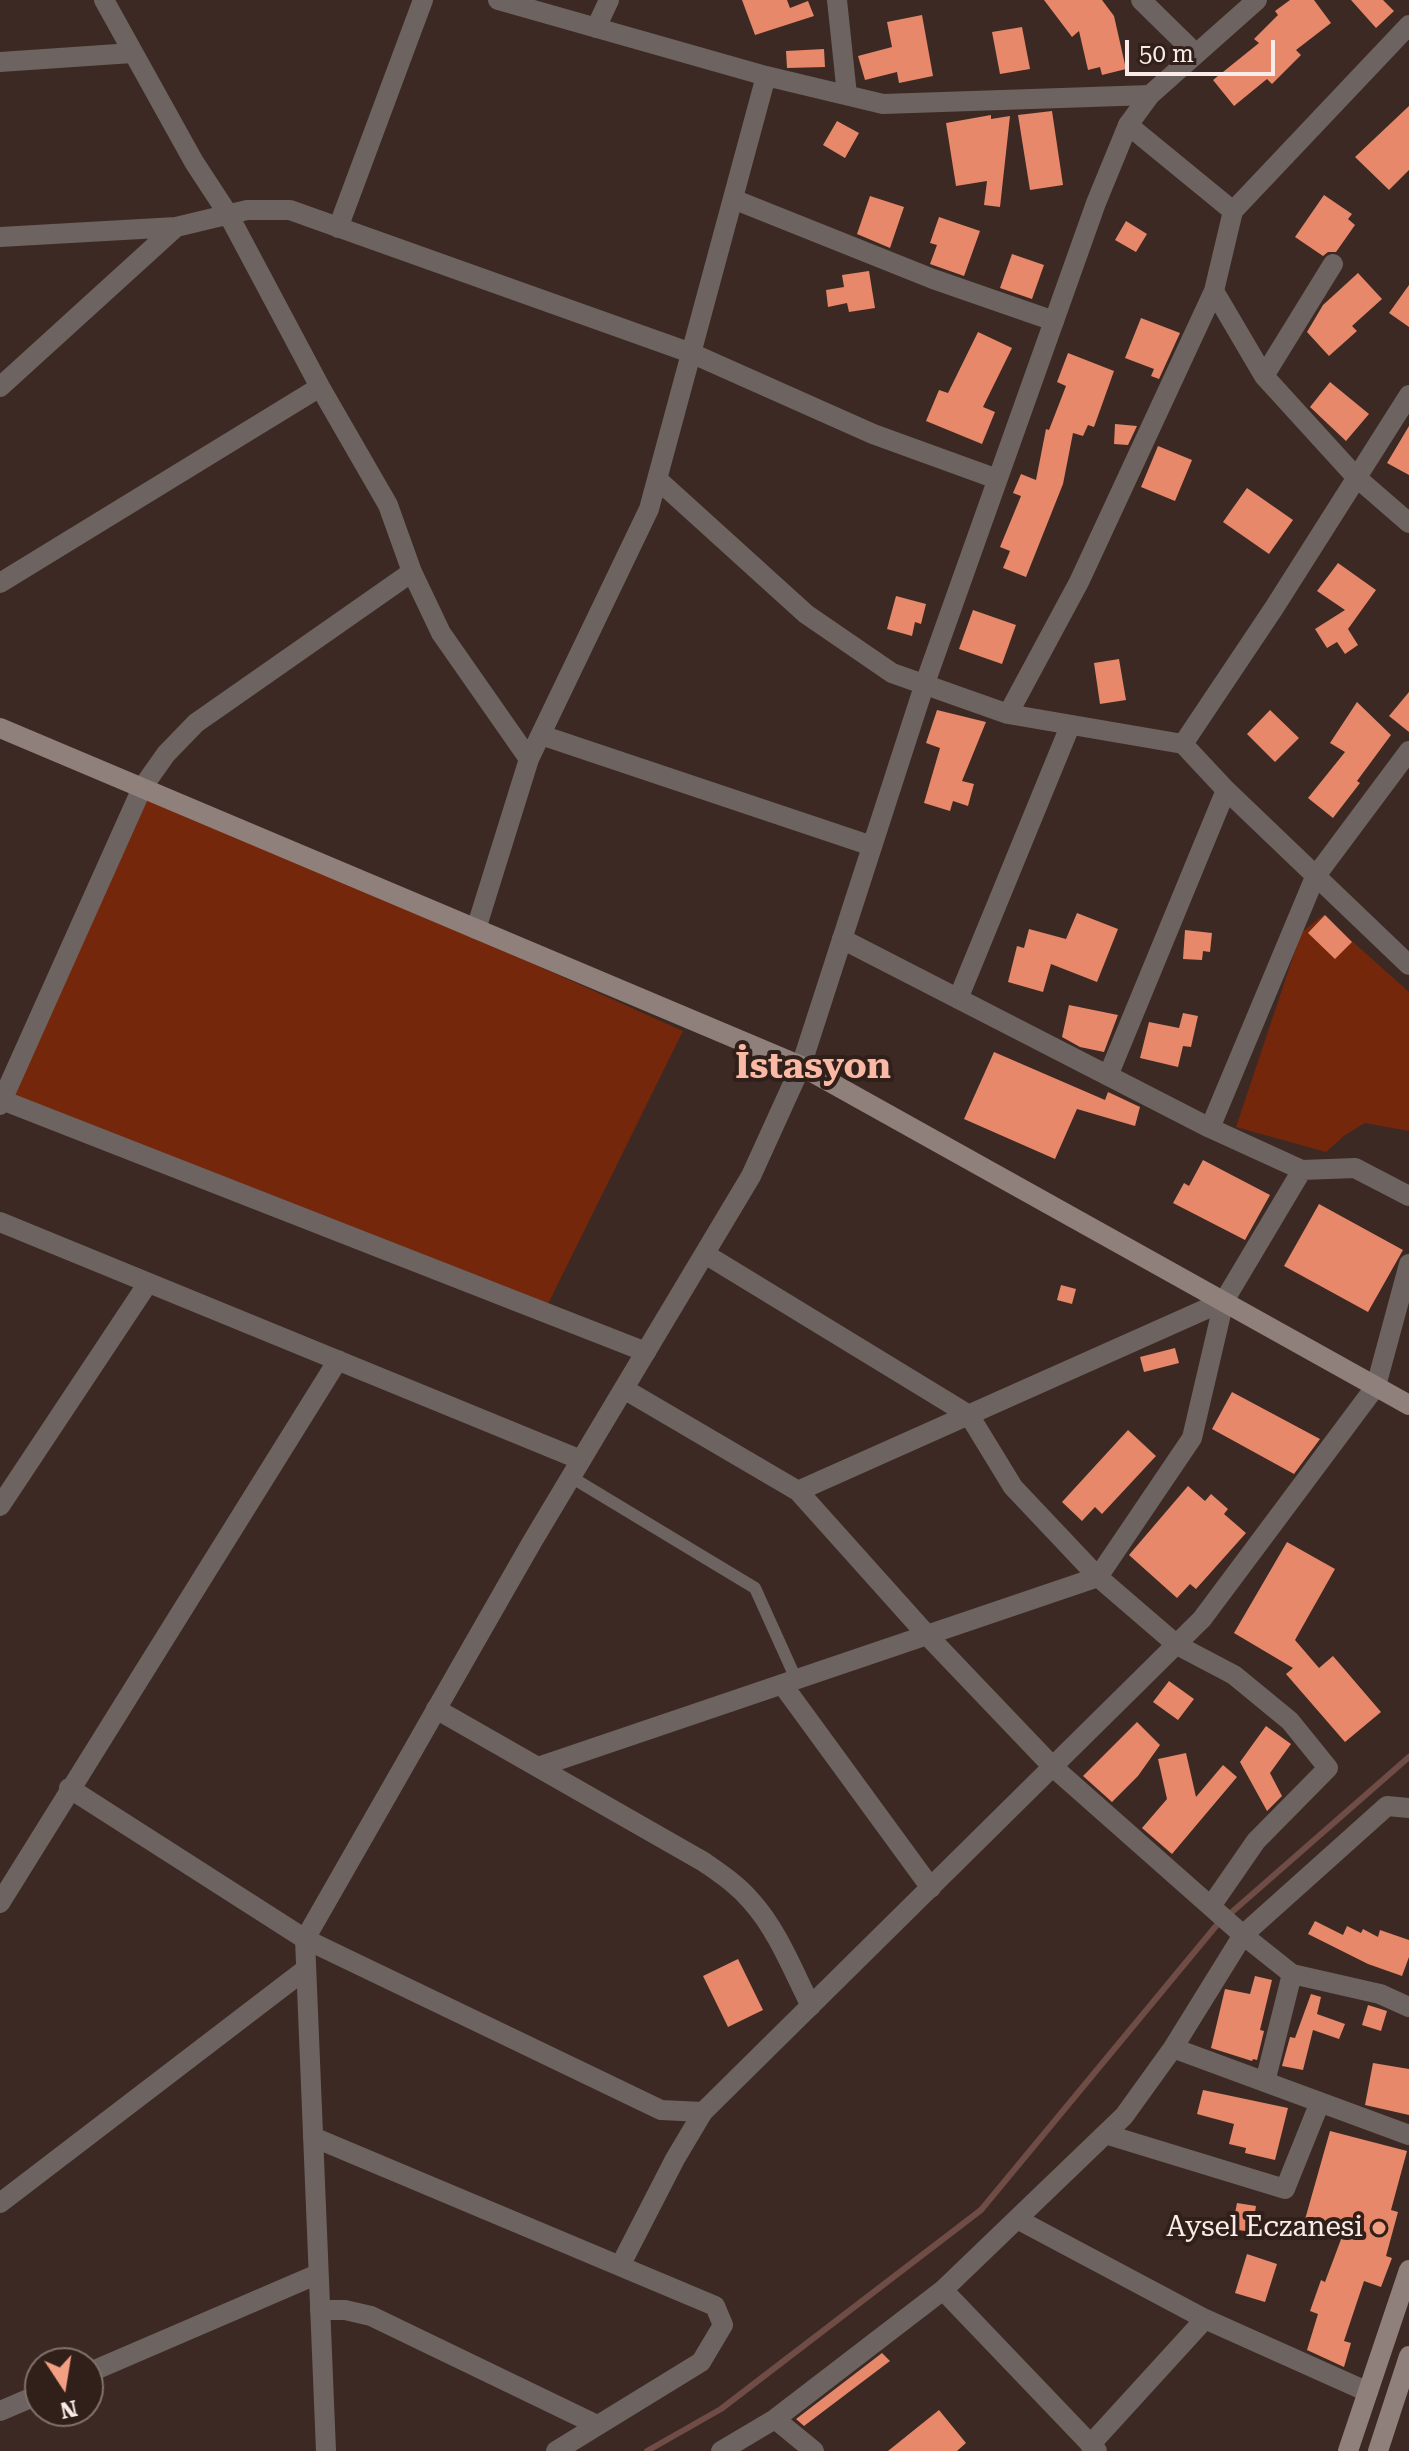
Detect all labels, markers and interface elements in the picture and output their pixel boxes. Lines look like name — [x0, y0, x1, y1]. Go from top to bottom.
scale bar — [1129, 24, 1279, 74]
text: 50 m — [1139, 40, 1194, 68]
district label: İstasyon — [735, 1045, 891, 1089]
place label: Aysel Eczanesi — [1166, 2211, 1363, 2245]
marker: Aysel Eczanesi — [1370, 2219, 1388, 2237]
north arrow — [24, 2347, 104, 2427]
text: N — [58, 2395, 80, 2423]

